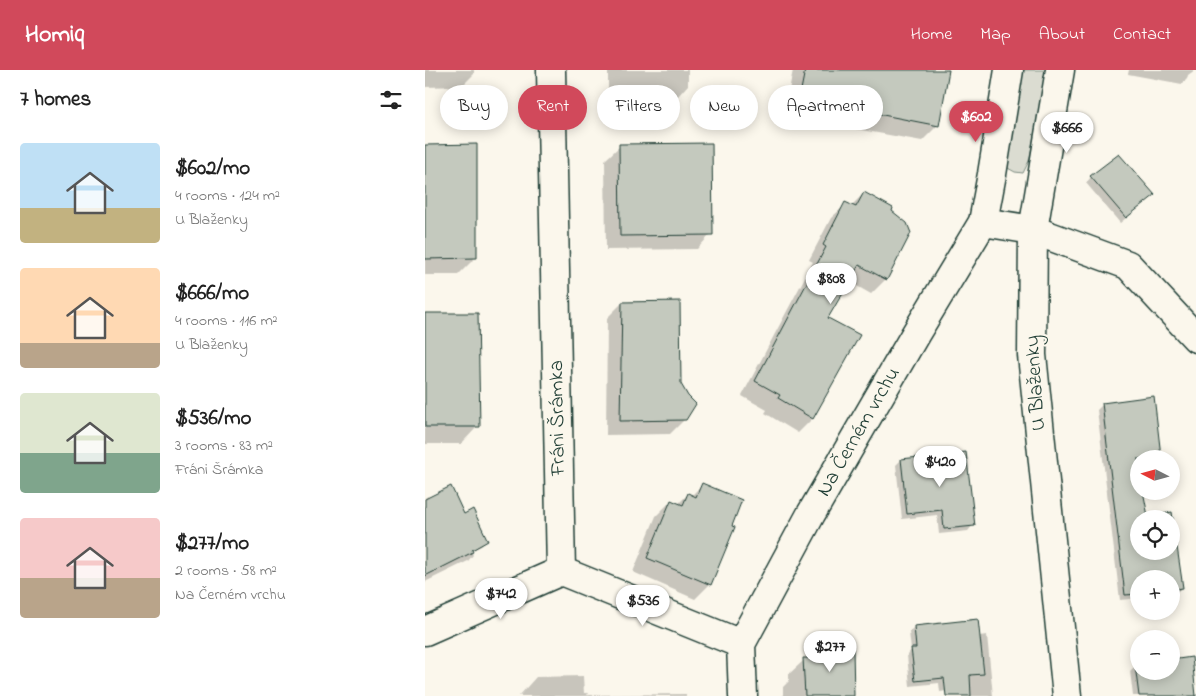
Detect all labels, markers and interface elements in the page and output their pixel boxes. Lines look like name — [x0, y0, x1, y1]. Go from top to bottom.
text: Homiq — [25, 18, 84, 53]
text: Home — [911, 22, 952, 48]
text: Map — [980, 22, 1011, 48]
text: About — [1039, 22, 1085, 48]
text: Contact — [1113, 22, 1171, 48]
text: 7 homes — [20, 85, 91, 115]
chip: Buy — [440, 85, 508, 130]
chip: Rent — [518, 85, 587, 130]
chip: Filters — [597, 85, 680, 130]
chip: New — [690, 85, 758, 130]
chip: Apartment — [768, 85, 883, 130]
icon: filters — [377, 86, 405, 114]
pin: $602 — [946, 100, 1006, 143]
text: $602 — [960, 105, 992, 129]
pin: $666 — [1037, 112, 1097, 154]
text: $666 — [1052, 116, 1082, 140]
text: $602/mo — [175, 154, 250, 184]
icon: home — [60, 163, 120, 223]
text: 4 rooms · 124 m² — [175, 184, 280, 208]
text: U Blaženky — [175, 208, 248, 232]
pin: $808 — [801, 262, 861, 305]
text: $808 — [817, 267, 845, 291]
text: $666/mo — [175, 279, 249, 309]
icon: home — [60, 288, 120, 348]
text: 4 rooms · 116 m² — [175, 309, 278, 333]
text: U Blaženky — [175, 333, 248, 357]
street label: U Blaženky — [1018, 334, 1056, 432]
street label: Fráni Šrámka — [542, 360, 574, 477]
street label: Na Černém vrchu — [810, 362, 908, 502]
text: $536/mo — [175, 404, 251, 434]
icon: home — [60, 413, 120, 473]
text: 3 rooms · 83 m² — [175, 434, 273, 458]
pin: $420 — [910, 446, 970, 488]
text: $420 — [924, 450, 956, 474]
north arrow — [1130, 450, 1180, 500]
map controls — [1130, 450, 1180, 680]
text: Fráni Šrámka — [175, 458, 263, 482]
button: locate — [1130, 510, 1180, 560]
text: $277/mo — [175, 529, 249, 559]
icon: home — [60, 538, 120, 598]
text: 2 rooms · 58 m² — [175, 559, 277, 583]
button: + — [1130, 570, 1180, 620]
pin: $742 — [471, 578, 531, 620]
text: $742 — [486, 582, 516, 606]
text: Na Černém vrchu — [175, 583, 286, 607]
pin: $536 — [613, 584, 673, 627]
text: $536 — [627, 589, 659, 613]
pin: $277 — [800, 630, 860, 673]
button: − — [1130, 630, 1180, 680]
text: $277 — [815, 635, 845, 659]

